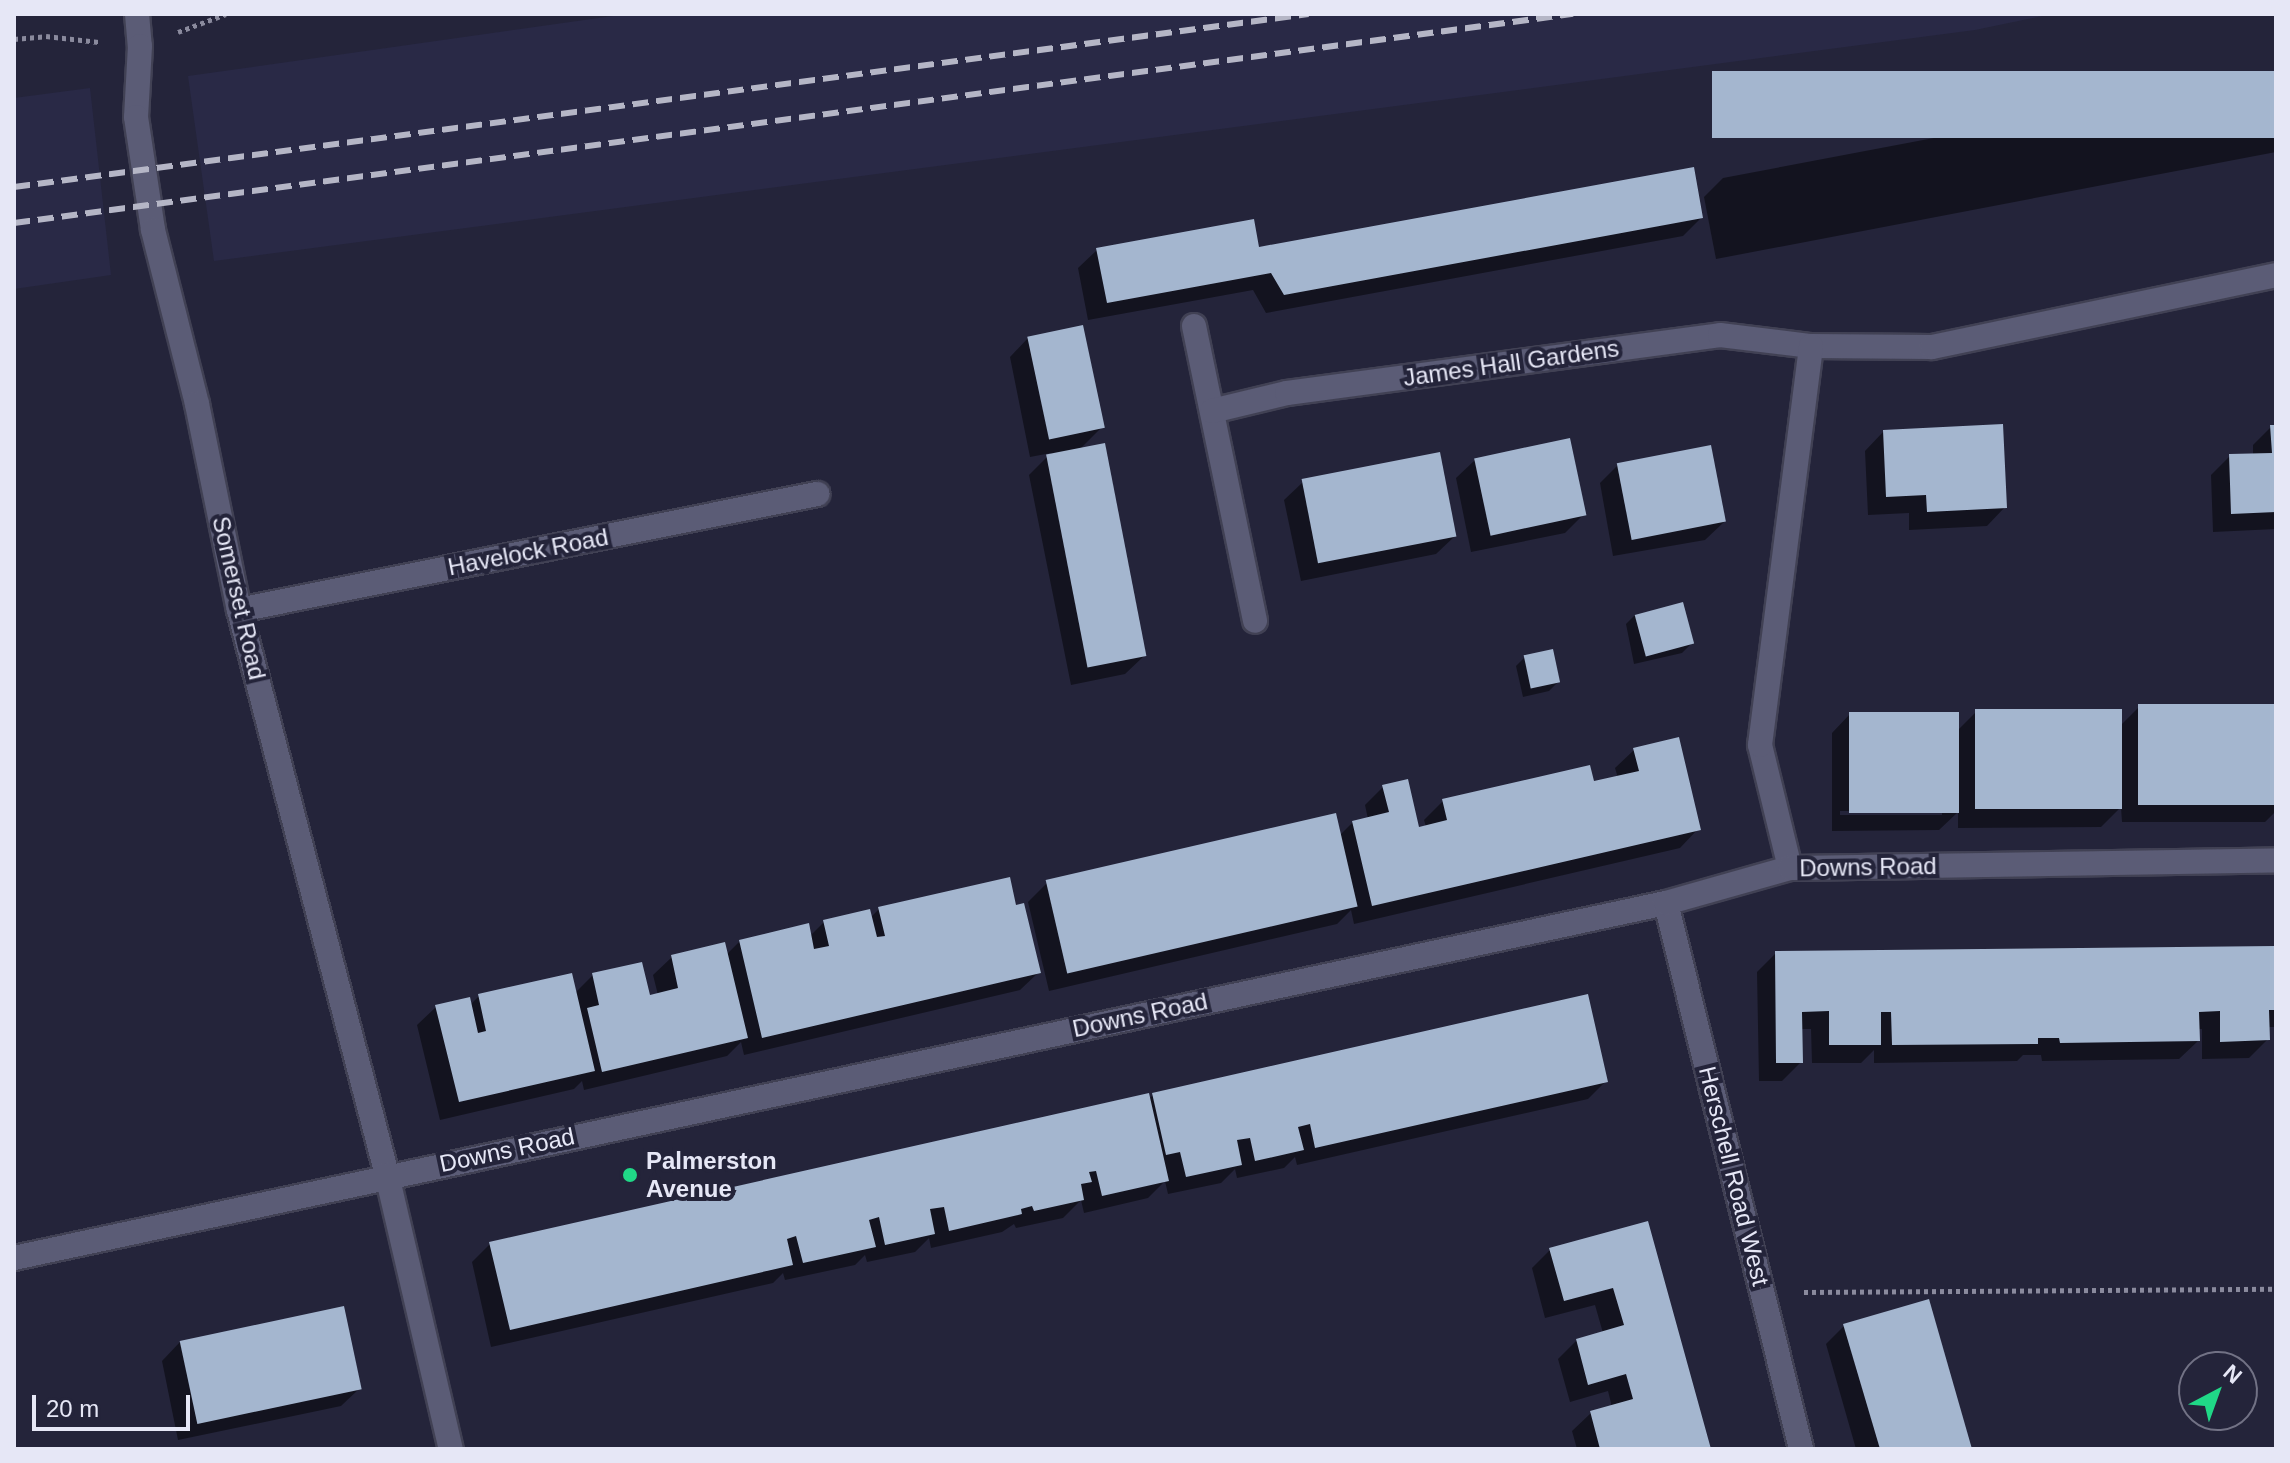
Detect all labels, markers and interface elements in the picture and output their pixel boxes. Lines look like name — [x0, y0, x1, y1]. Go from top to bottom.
street label: James Hall Gardens — [1401, 334, 1621, 392]
street label: Somerset Road — [206, 514, 272, 682]
street label: Havelock Road — [445, 522, 611, 582]
street label: Downs Road — [1799, 851, 1937, 883]
street label: Downs Road — [1070, 987, 1210, 1043]
street label: Herschell Road West — [1693, 1063, 1775, 1289]
street label: Downs Road — [437, 1122, 577, 1178]
place label: Palmerston Avenue — [646, 1147, 777, 1203]
marker: Palmerston Avenue — [621, 1166, 639, 1184]
north arrow — [2178, 1351, 2258, 1431]
text: N — [2219, 1359, 2247, 1389]
scale bar — [36, 1379, 194, 1429]
text: 20 m — [46, 1395, 99, 1422]

